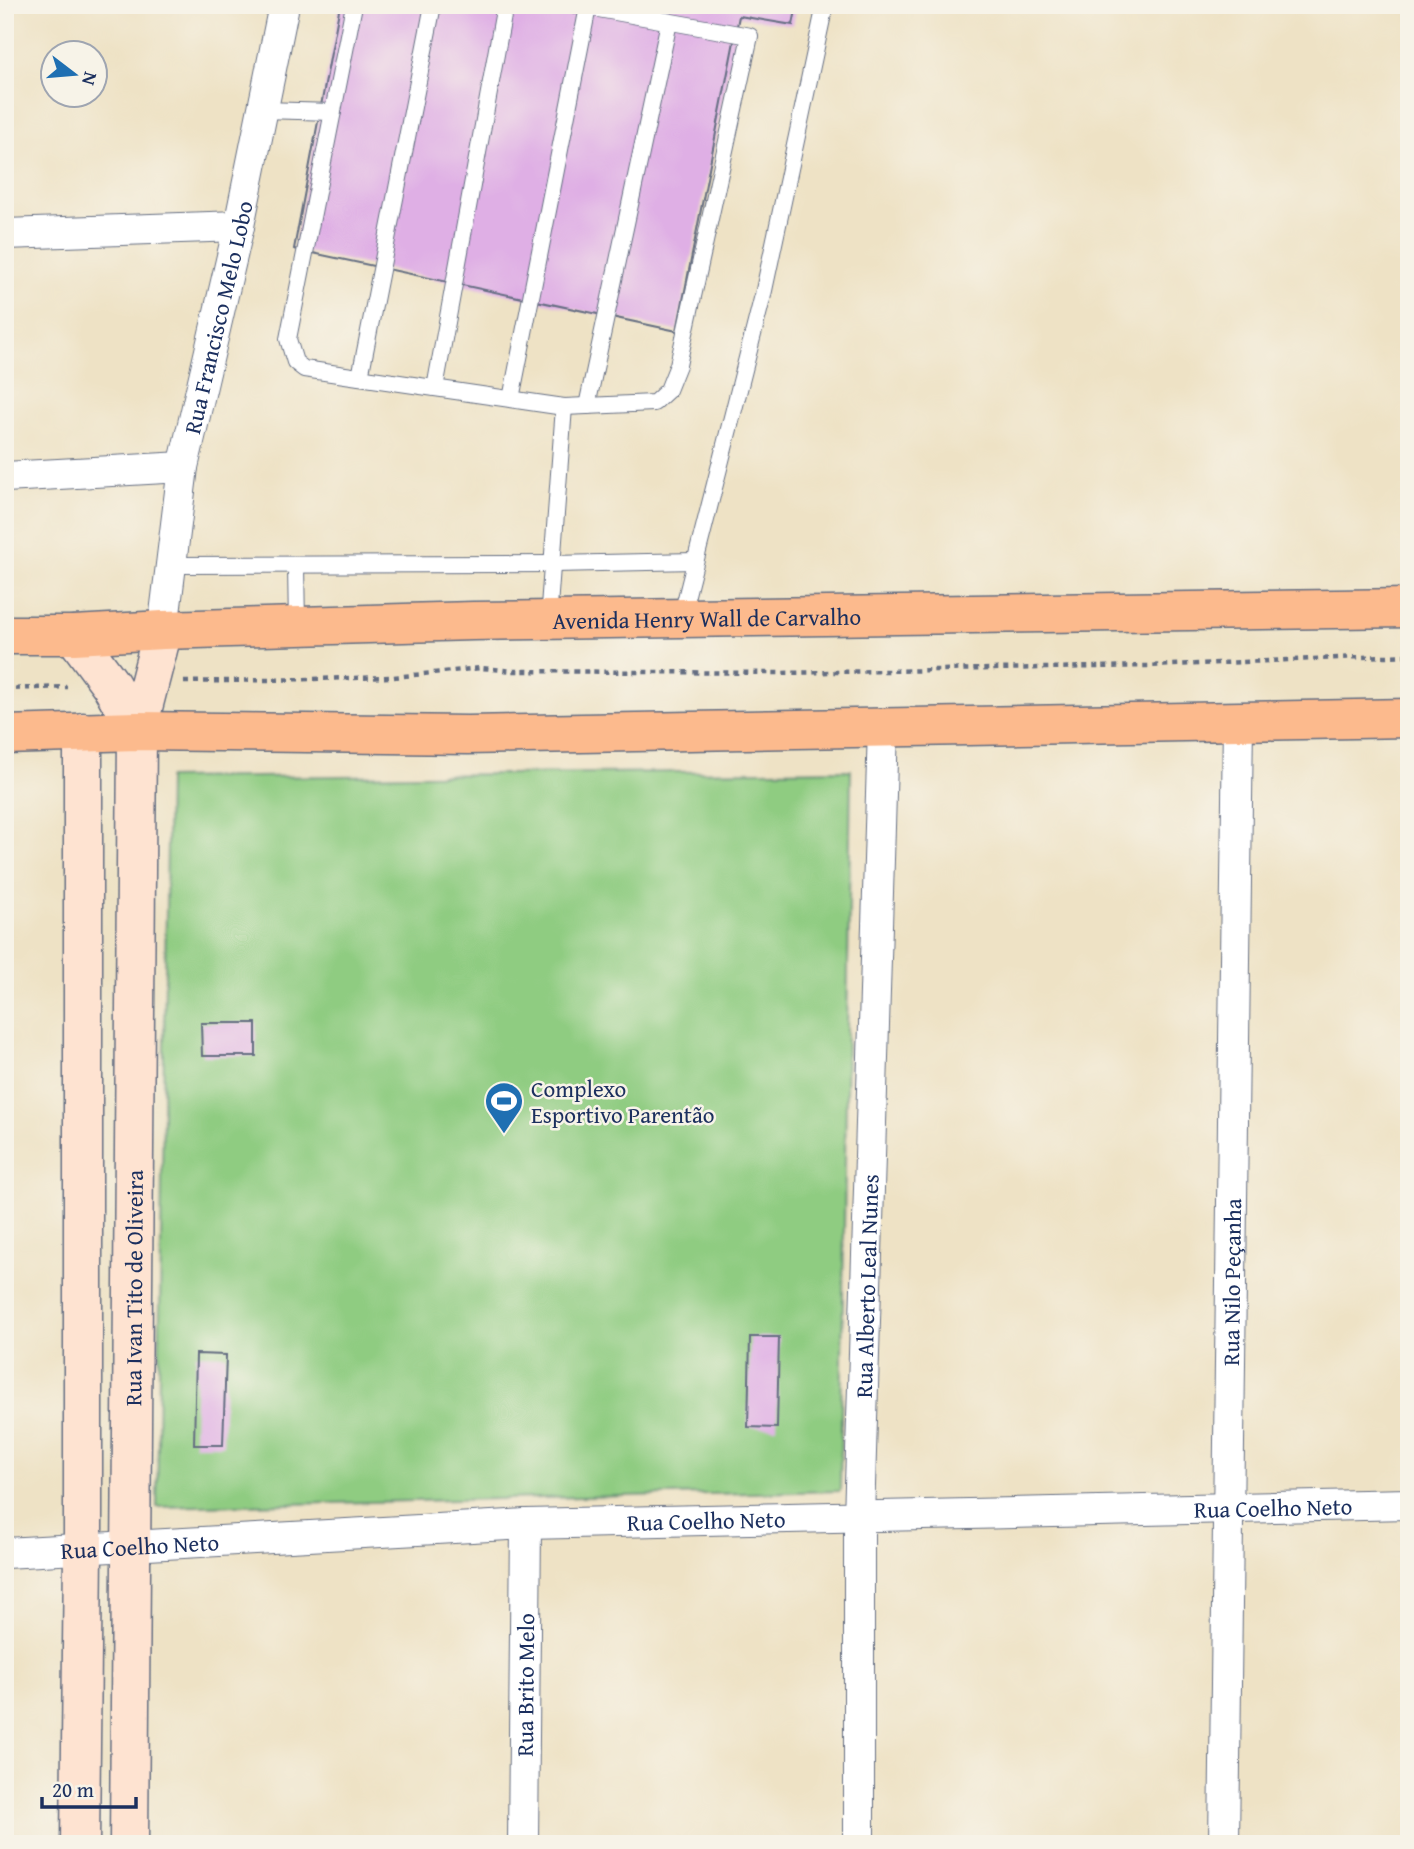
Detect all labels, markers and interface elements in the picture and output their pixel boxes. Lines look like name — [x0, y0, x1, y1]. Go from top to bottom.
north arrow — [38, 38, 108, 108]
text: N — [75, 69, 106, 89]
street label: Rua Francisco Melo Lobo — [175, 198, 260, 437]
street label: Avenida Henry Wall de Carvalho — [552, 599, 861, 636]
place label: Complexo Esportivo Parentão — [531, 1072, 715, 1131]
sports icon: Complexo Esportivo Parentão — [483, 1080, 525, 1135]
street label: Rua Ivan Tito de Oliveira — [116, 1170, 150, 1406]
street label: Rua Alberto Leal Nunes — [846, 1174, 886, 1399]
street label: Rua Nilo Peçanha — [1213, 1198, 1249, 1366]
street label: Rua Coelho Neto — [1193, 1489, 1353, 1525]
street label: Rua Coelho Neto — [626, 1502, 786, 1538]
street label: Rua Coelho Neto — [60, 1525, 220, 1566]
street label: Rua Brito Melo — [507, 1613, 542, 1757]
scale bar — [42, 1765, 136, 1809]
text: 20 m — [52, 1774, 94, 1805]

